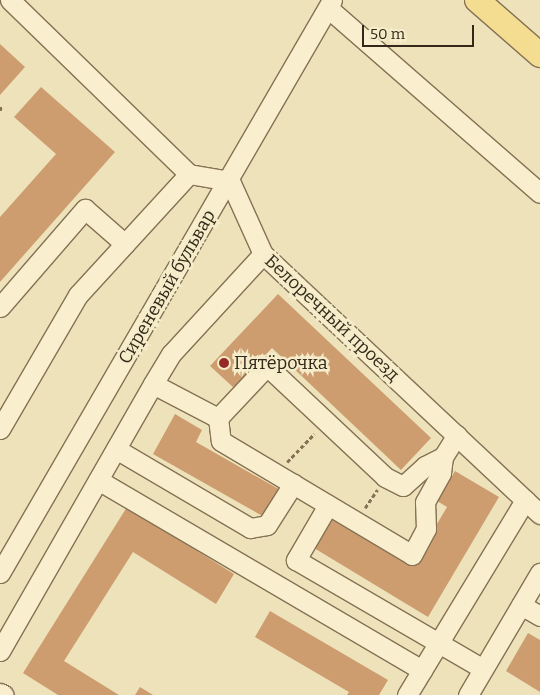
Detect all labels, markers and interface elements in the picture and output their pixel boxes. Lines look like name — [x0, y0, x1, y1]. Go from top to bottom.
scale bar — [365, 15, 478, 47]
text: 50 m — [370, 25, 405, 43]
street label: Сиреневый бульвар — [114, 206, 220, 368]
street label: Белоречный проезд — [260, 250, 404, 386]
place label: Пятёрочка — [234, 352, 328, 374]
marker: Пятёрочка — [218, 357, 230, 369]

